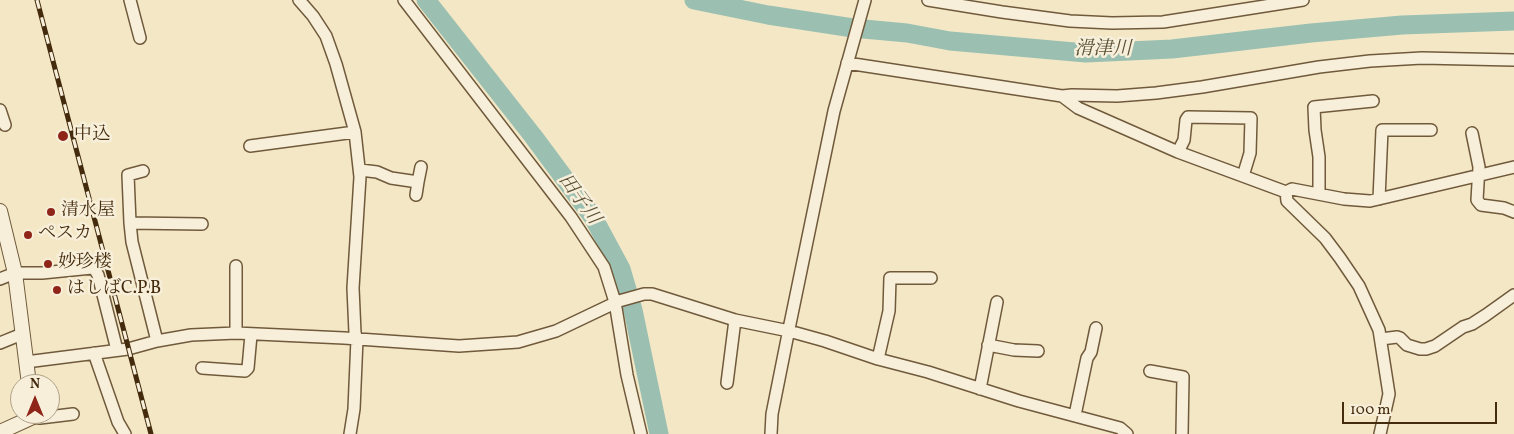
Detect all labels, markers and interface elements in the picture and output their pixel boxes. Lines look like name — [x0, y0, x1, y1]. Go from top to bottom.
water label: 滑津川 — [1075, 40, 1131, 62]
place label: 中込 — [74, 125, 110, 147]
marker: 中込 — [56, 129, 70, 143]
water label: 田子川 — [552, 170, 604, 230]
place label: 清水屋 — [61, 201, 115, 223]
marker: 清水屋 — [45, 206, 57, 218]
place label: ペスカ — [38, 224, 92, 246]
marker: ペスカ — [22, 229, 34, 241]
place label: 妙珍楼 — [58, 253, 112, 275]
marker: 妙珍楼 — [42, 258, 54, 270]
place label: はしばC.P.B — [67, 279, 161, 301]
marker: はしばC.P.B — [51, 284, 63, 296]
north arrow — [10, 374, 60, 424]
text: N — [30, 375, 40, 394]
scale bar — [1344, 392, 1499, 424]
text: 100 m — [1350, 400, 1390, 421]

